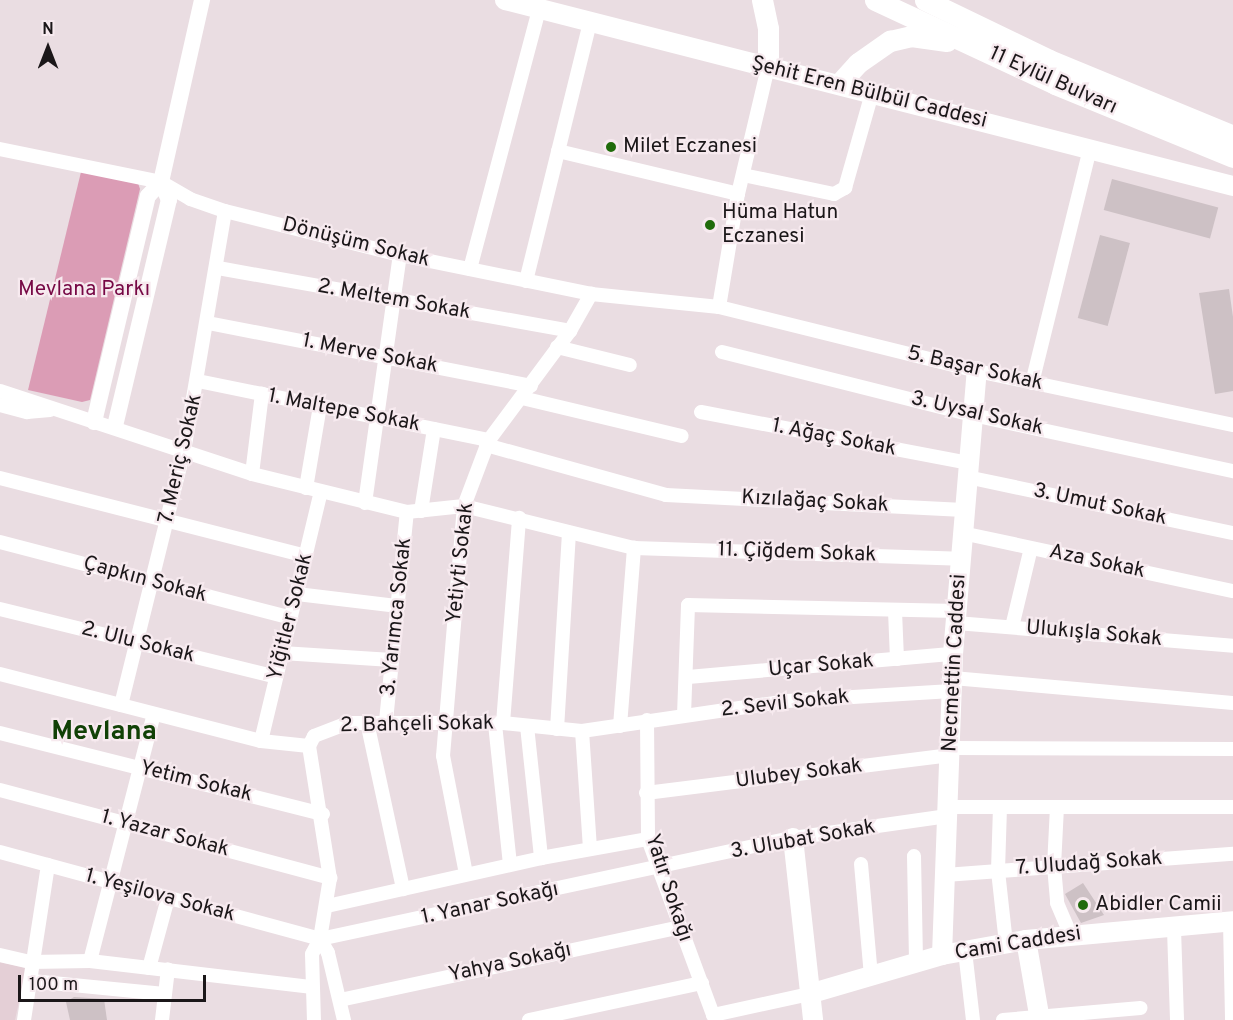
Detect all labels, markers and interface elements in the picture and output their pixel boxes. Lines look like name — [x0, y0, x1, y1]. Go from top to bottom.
north arrow — [18, 18, 78, 78]
text: N — [42, 20, 54, 40]
street label: 11 Eylül Bulvarı — [985, 42, 1121, 120]
street label: Şehit Eren Bülbül Caddesi — [749, 52, 989, 134]
place label: Milet Eczanesi — [623, 134, 757, 160]
marker: Milet Eczanesi — [604, 140, 618, 154]
place label: Hüma Hatun Eczanesi — [722, 200, 838, 250]
street label: Dönüşüm Sokak — [280, 213, 432, 273]
marker: Hüma Hatun Eczanesi — [703, 218, 717, 232]
street label: 2. Meltem Sokak — [316, 274, 472, 326]
park label: Mevlana Parkı — [18, 277, 150, 303]
street label: 1. Merve Sokak — [300, 328, 440, 380]
street label: 5. Başar Sokak — [905, 341, 1045, 397]
street label: 1. Maltepe Sokak — [266, 384, 422, 438]
street label: 3. Uysal Sokak — [908, 387, 1046, 441]
street label: 7. Meriç Sokak — [154, 392, 208, 526]
street label: 1. Ağaç Sokak — [769, 414, 899, 462]
street label: 3. Umut Sokak — [1031, 479, 1169, 531]
street label: Kızılağaç Sokak — [741, 486, 889, 518]
street label: Yetiyti Sokak — [442, 501, 480, 625]
street label: 3. Yarımca Sokak — [376, 536, 418, 698]
street label: 11. Çiğdem Sokak — [717, 538, 877, 568]
street label: Aza Sokak — [1047, 540, 1147, 584]
street label: Çapkın Sokak — [80, 551, 210, 609]
street label: Yiğitler Sokak — [263, 551, 319, 683]
street label: Necmettin Caddesi — [938, 573, 972, 753]
street label: Ulukışla Sokak — [1025, 615, 1163, 653]
street label: 2. Ulu Sokak — [79, 617, 197, 669]
street label: Uçar Sokak — [767, 649, 875, 683]
street label: 2. Sevil Sokak — [720, 685, 850, 723]
street label: 2. Bahçeli Sokak — [340, 711, 494, 739]
district label: Mevlana — [51, 717, 157, 749]
street label: Ulubey Sokak — [734, 754, 864, 794]
street label: Yetim Sokak — [137, 756, 255, 808]
street label: 1. Yazar Sokak — [98, 805, 232, 863]
street label: 3. Ulubat Sokak — [729, 815, 877, 865]
street label: Yatır Sokağı — [639, 831, 697, 945]
street label: 7. Uludağ Sokak — [1015, 846, 1163, 882]
street label: 1. Yeşilova Sokak — [82, 864, 238, 928]
street label: 1. Yanar Sokağı — [419, 877, 561, 931]
place label: Abidler Camii — [1095, 892, 1222, 918]
marker: Abidler Camii — [1076, 898, 1090, 912]
street label: Cami Caddesi — [953, 922, 1083, 966]
street label: Yahya Sokağı — [446, 938, 574, 988]
scale bar — [21, 963, 208, 1001]
text: 100 m — [29, 974, 78, 997]

